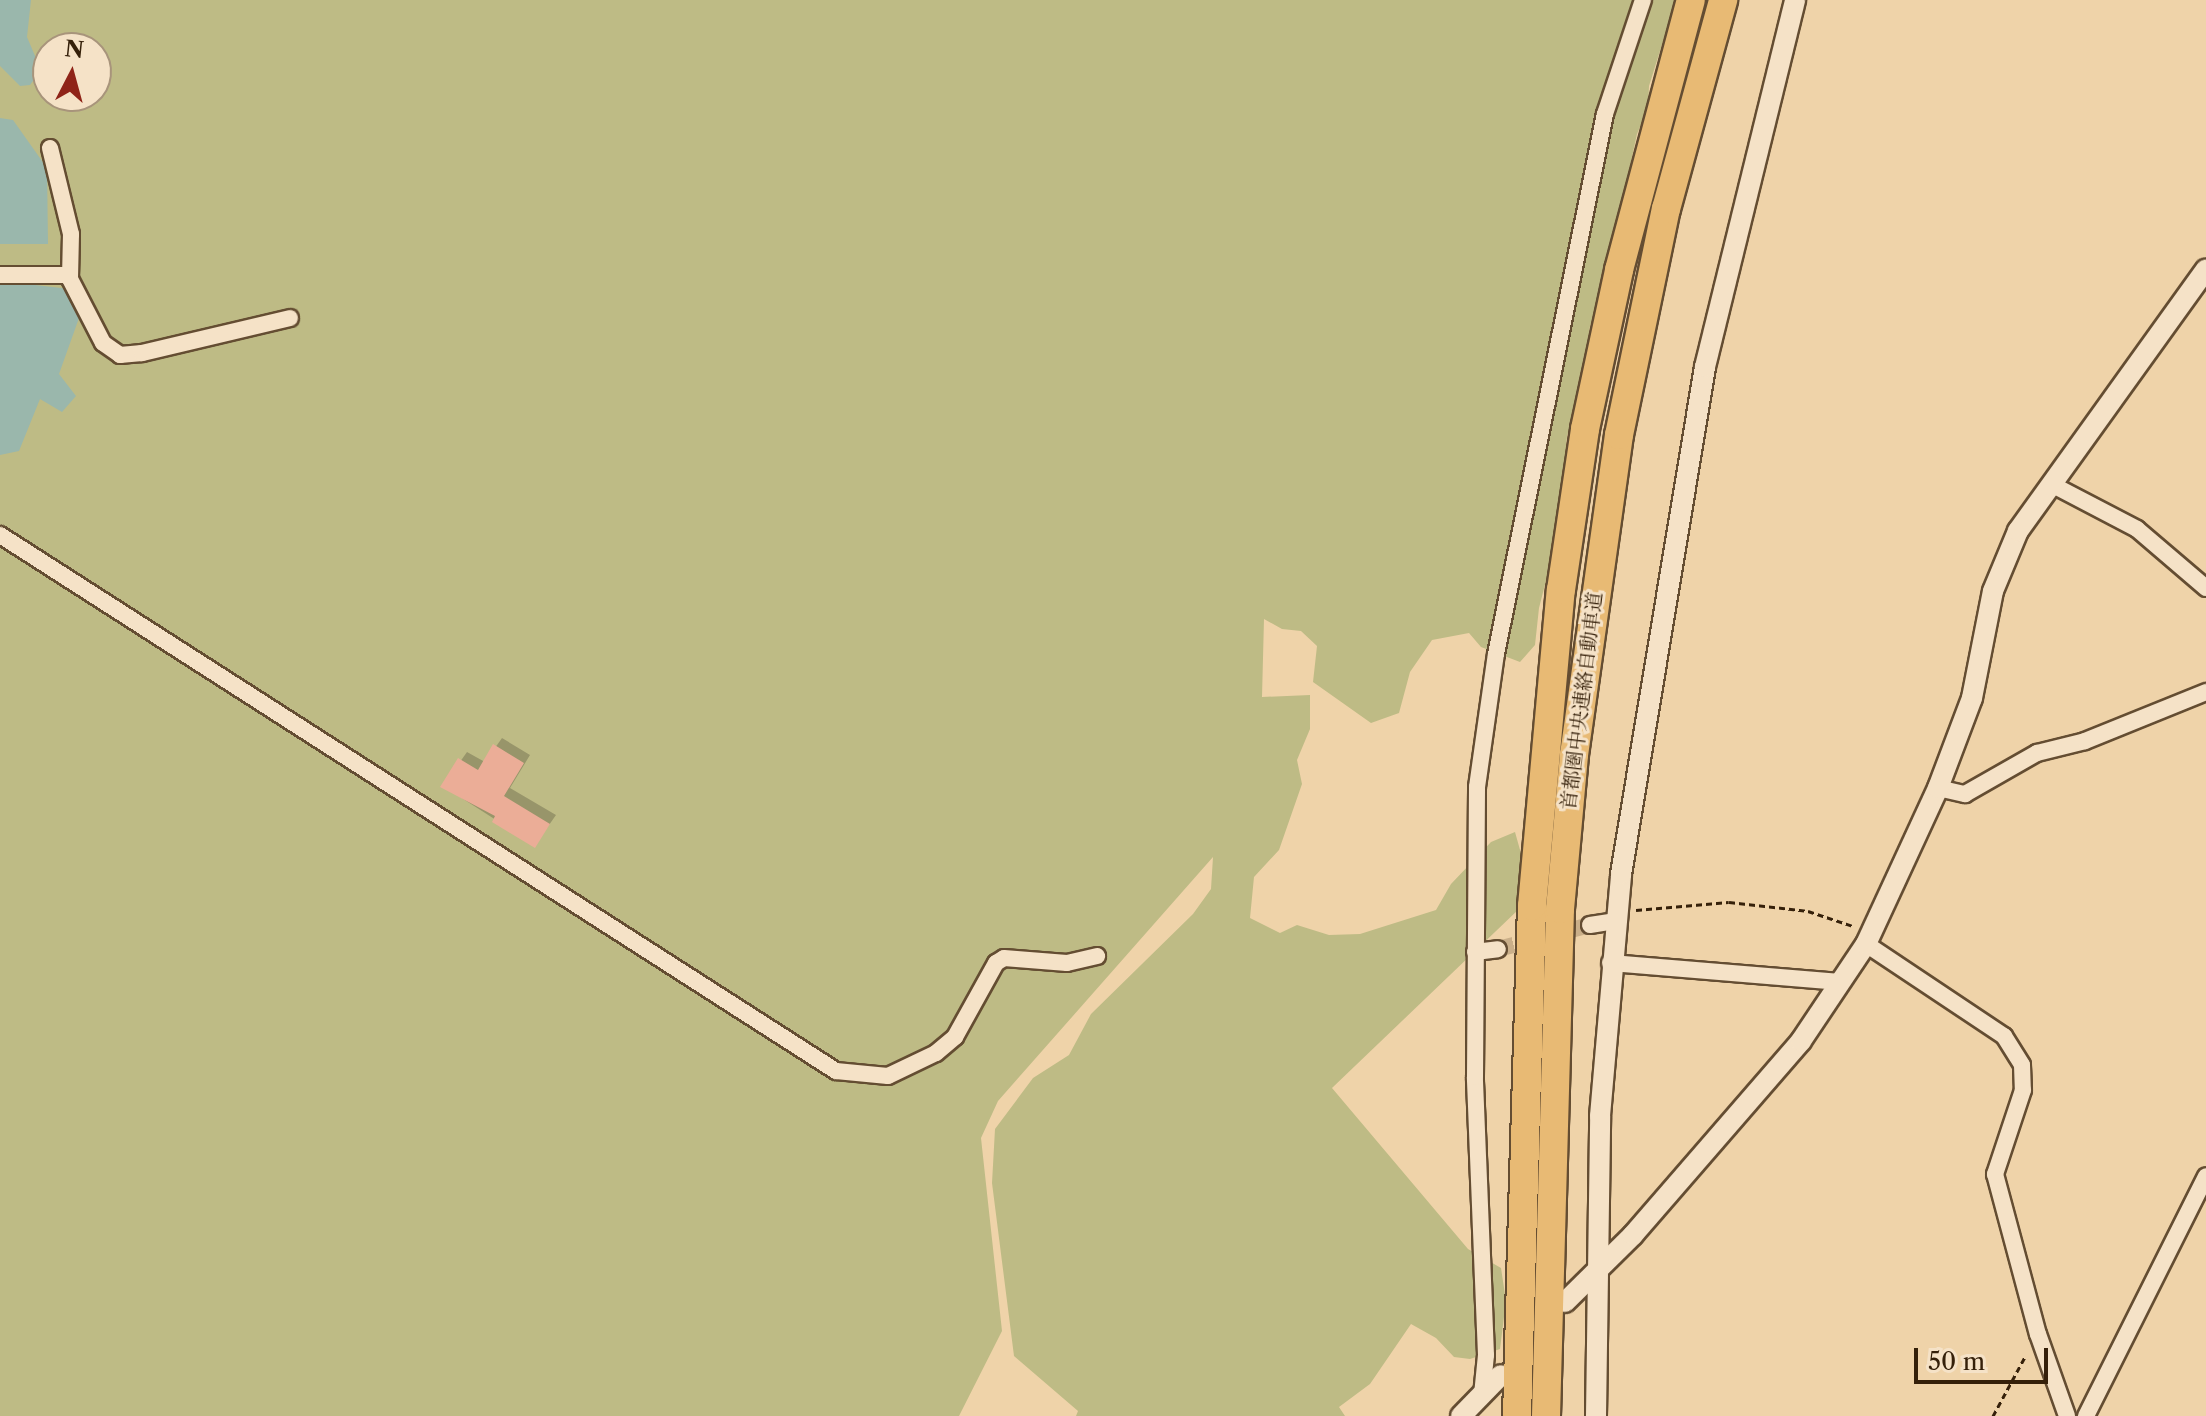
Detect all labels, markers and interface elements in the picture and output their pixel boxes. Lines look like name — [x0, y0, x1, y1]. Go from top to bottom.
north arrow — [32, 32, 112, 112]
text: N — [63, 35, 85, 64]
street label: 首都圏中央連絡自動車道 — [1557, 590, 1607, 812]
scale bar — [1918, 1332, 2052, 1382]
text: 50 m — [1928, 1347, 1985, 1376]

